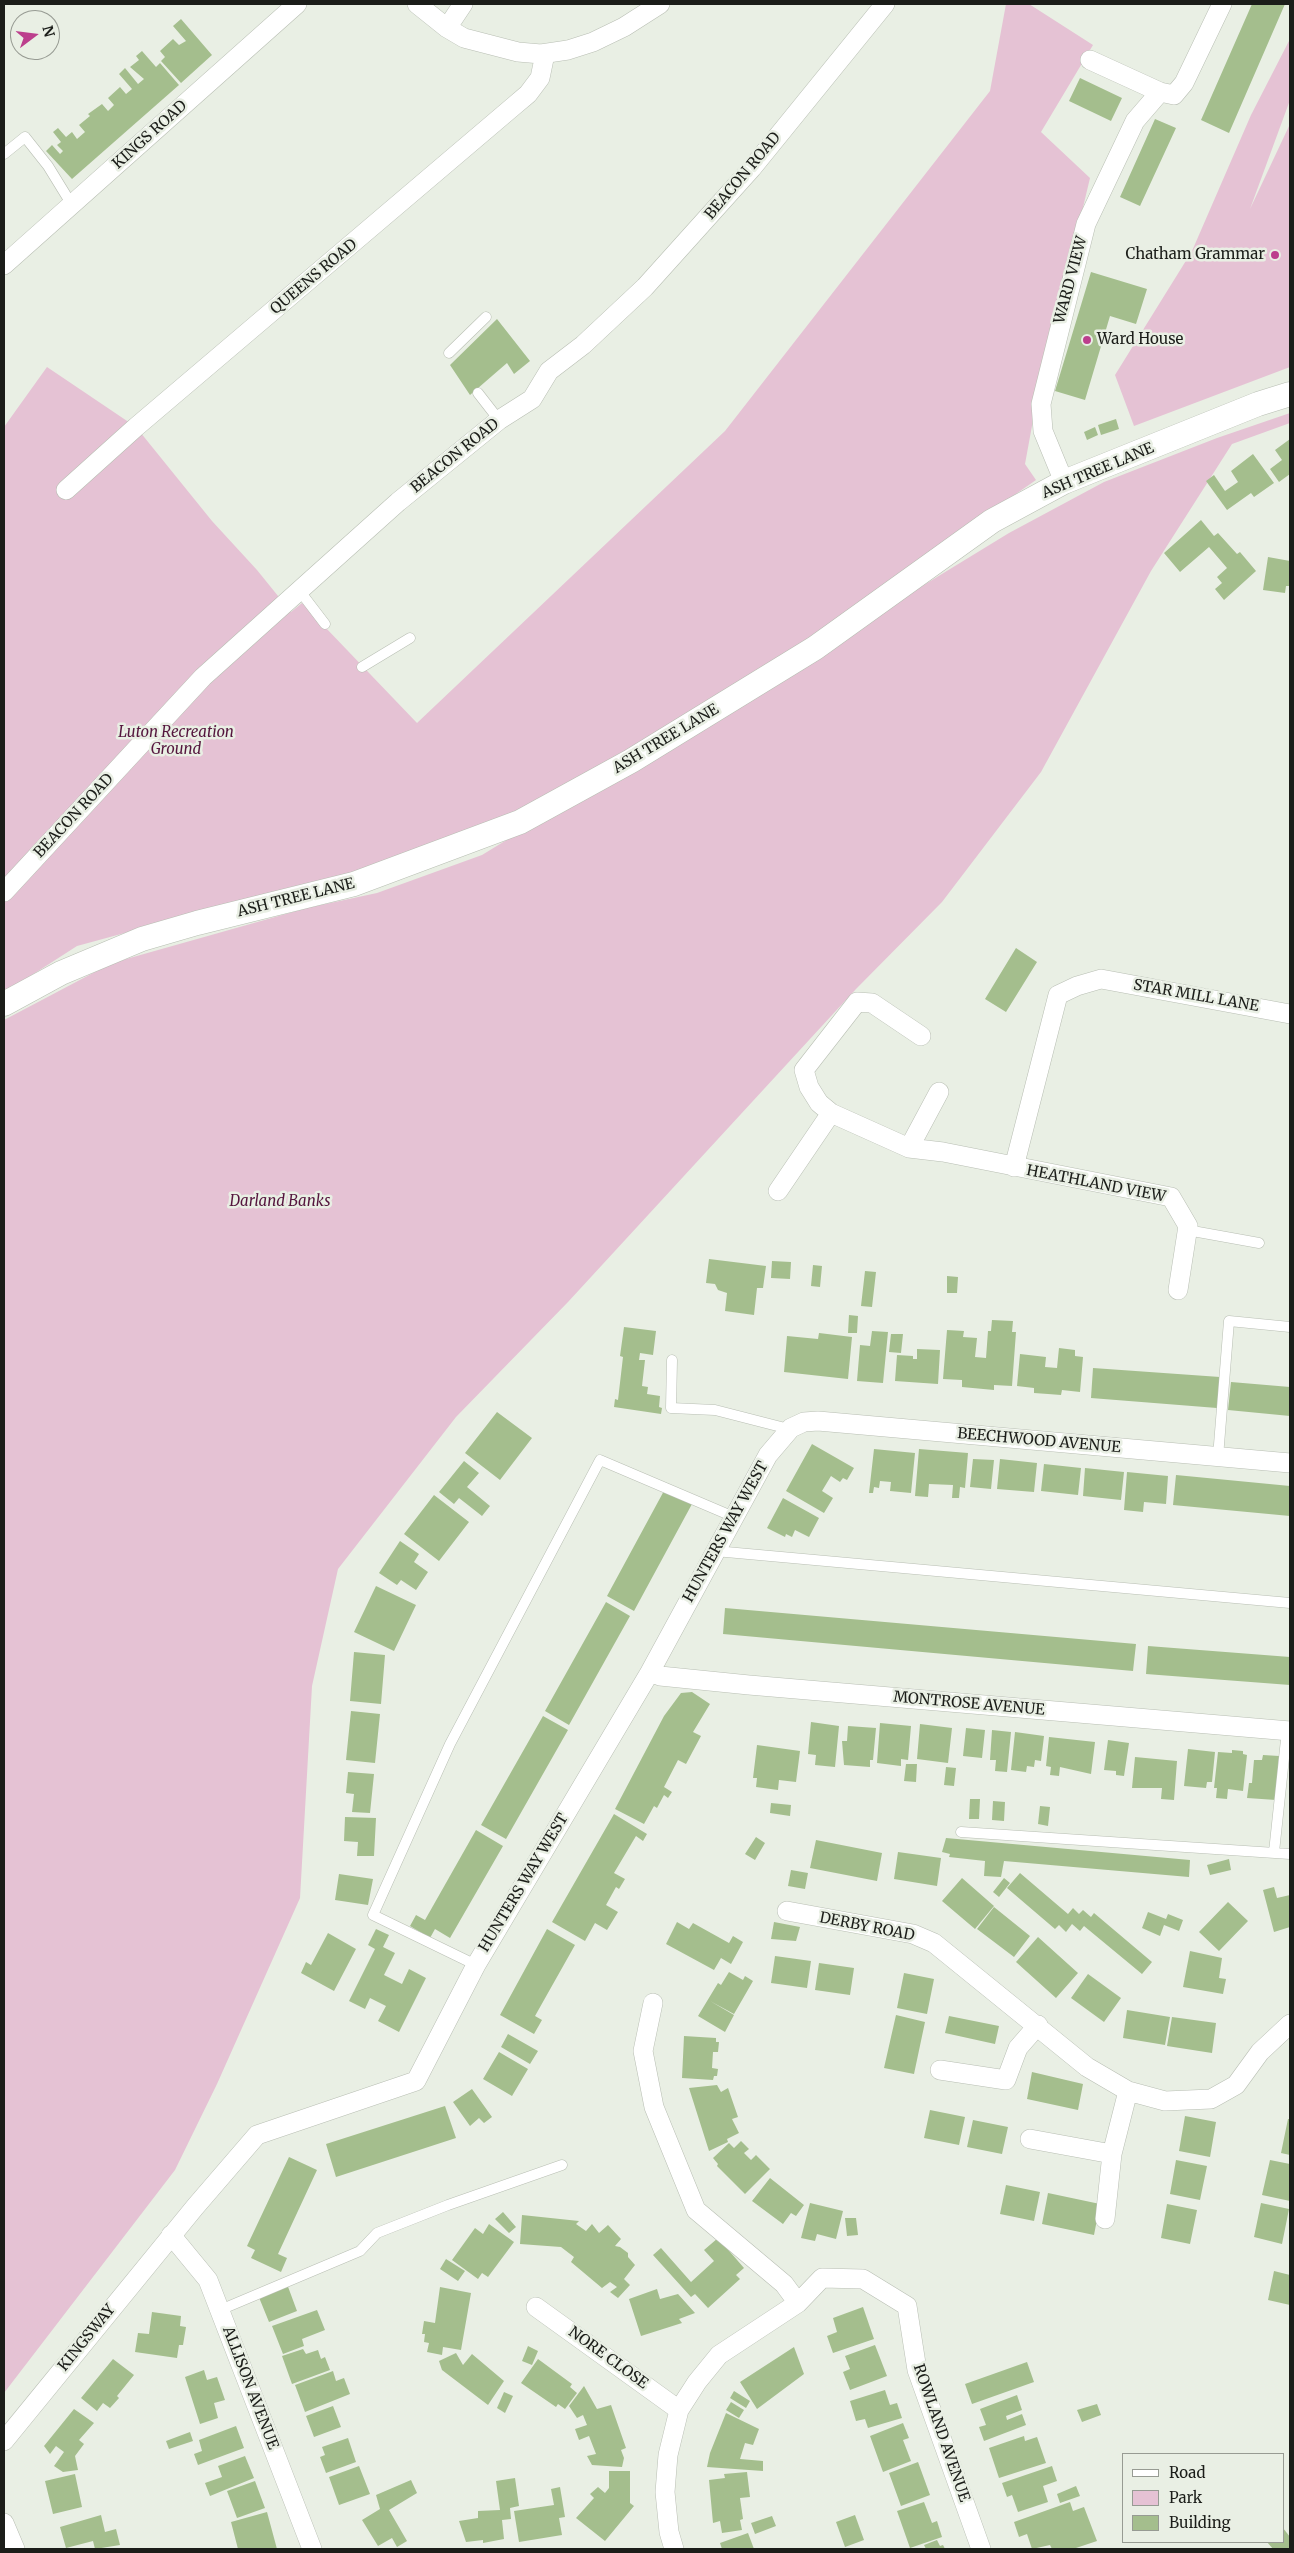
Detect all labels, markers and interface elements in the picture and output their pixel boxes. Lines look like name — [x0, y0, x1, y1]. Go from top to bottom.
north arrow — [10, 10, 60, 60]
text: N — [38, 24, 59, 39]
street label: KINGS ROAD — [109, 97, 191, 173]
street label: BEACON ROAD — [701, 129, 785, 223]
street label: WARD VIEW — [1051, 234, 1091, 326]
street label: QUEENS ROAD — [267, 236, 361, 318]
place label: Chatham Grammar — [1125, 246, 1265, 264]
marker: Chatham Grammar — [1269, 249, 1281, 261]
place label: Ward House — [1097, 331, 1183, 349]
marker: Ward House — [1081, 334, 1093, 346]
street label: BEACON ROAD — [407, 415, 503, 497]
street label: ASH TREE LANE — [1039, 439, 1157, 503]
street label: ASH TREE LANE — [610, 700, 722, 778]
park label: Luton Recreation Ground — [118, 724, 234, 759]
street label: BEACON ROAD — [31, 770, 117, 862]
street label: ASH TREE LANE — [236, 875, 356, 921]
street label: STAR MILL LANE — [1132, 976, 1260, 1016]
street label: HEATHLAND VIEW — [1025, 1162, 1167, 1206]
park label: Darland Banks — [229, 1193, 331, 1211]
street label: BEECHWOOD AVENUE — [957, 1425, 1121, 1457]
street label: HUNTERS WAY WEST — [680, 1458, 772, 1606]
street label: MONTROSE AVENUE — [893, 1688, 1045, 1720]
street label: HUNTERS WAY WEST — [476, 1810, 572, 1956]
street label: DERBY ROAD — [818, 1909, 916, 1945]
street label: KINGSWAY — [55, 2301, 119, 2375]
street label: NORE CLOSE — [565, 2323, 651, 2393]
street label: ALLISON AVENUE — [218, 2324, 282, 2452]
street label: ROWLAND AVENUE — [909, 2362, 973, 2504]
legend — [1122, 2453, 1284, 2543]
text: Road — [1169, 2463, 1205, 2482]
text: Park — [1169, 2488, 1202, 2507]
text: Building — [1169, 2513, 1231, 2532]

